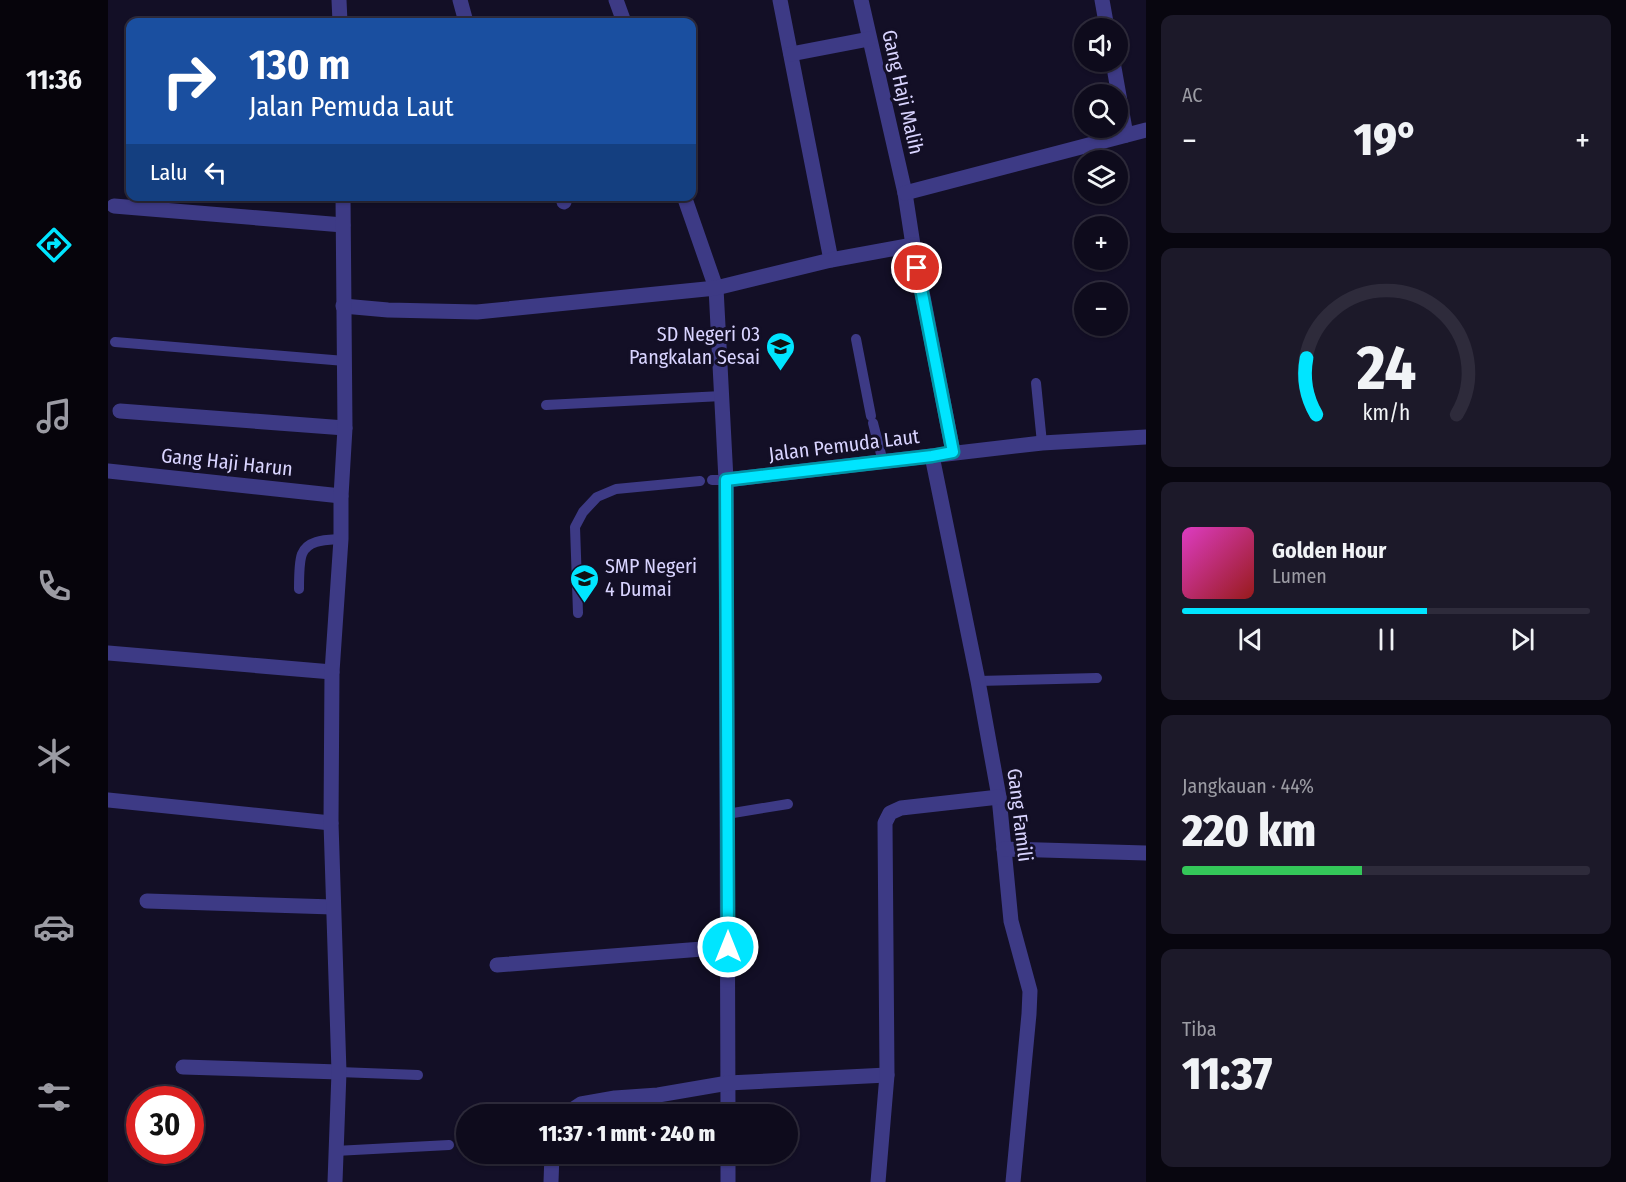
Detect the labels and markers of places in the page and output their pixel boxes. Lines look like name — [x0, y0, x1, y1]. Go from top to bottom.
pin — [891, 242, 942, 293]
place label: SD Negeri 03 Pangkalan Sesai — [629, 322, 760, 369]
school or university icon: SD Negeri 03 Pangkalan Sesai — [765, 330, 797, 372]
place label: SMP Negeri 4 Dumai — [605, 554, 697, 601]
school or university icon: SMP Negeri 4 Dumai — [568, 562, 600, 604]

